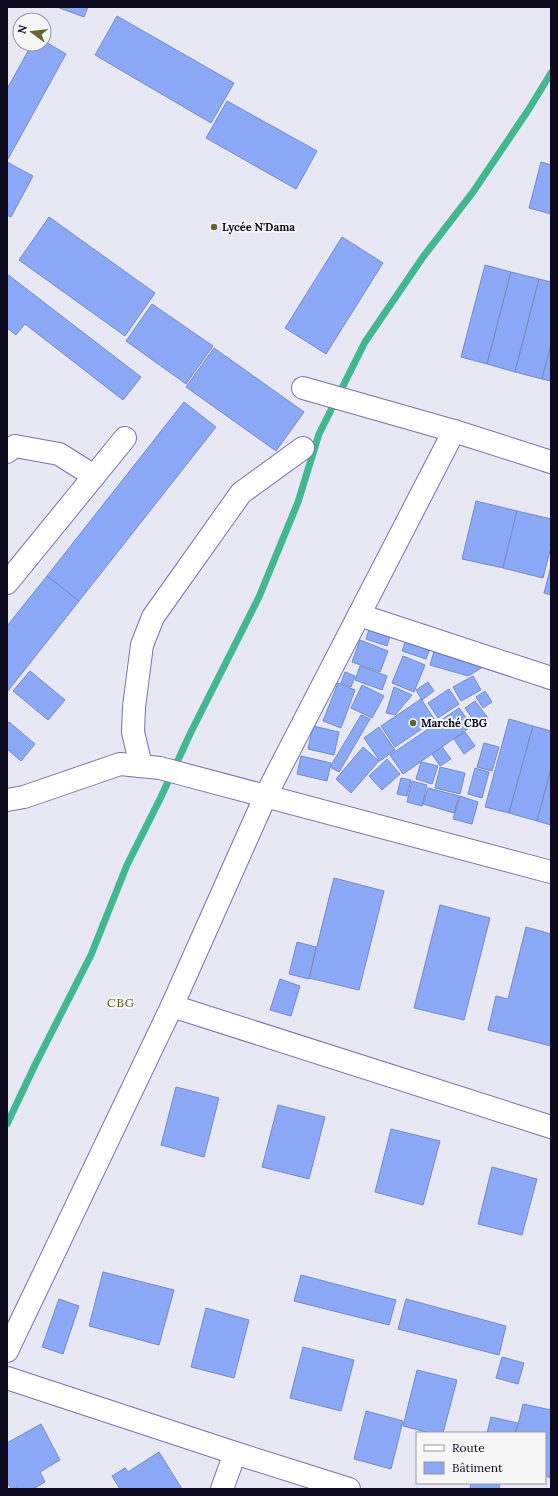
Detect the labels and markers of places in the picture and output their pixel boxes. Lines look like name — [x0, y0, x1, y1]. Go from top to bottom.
place label: Lycée N'Dama — [222, 220, 295, 234]
marker: Lycée N'Dama — [209, 222, 219, 232]
place label: Marché CBG — [421, 716, 488, 730]
marker: Marché CBG — [408, 718, 418, 728]

